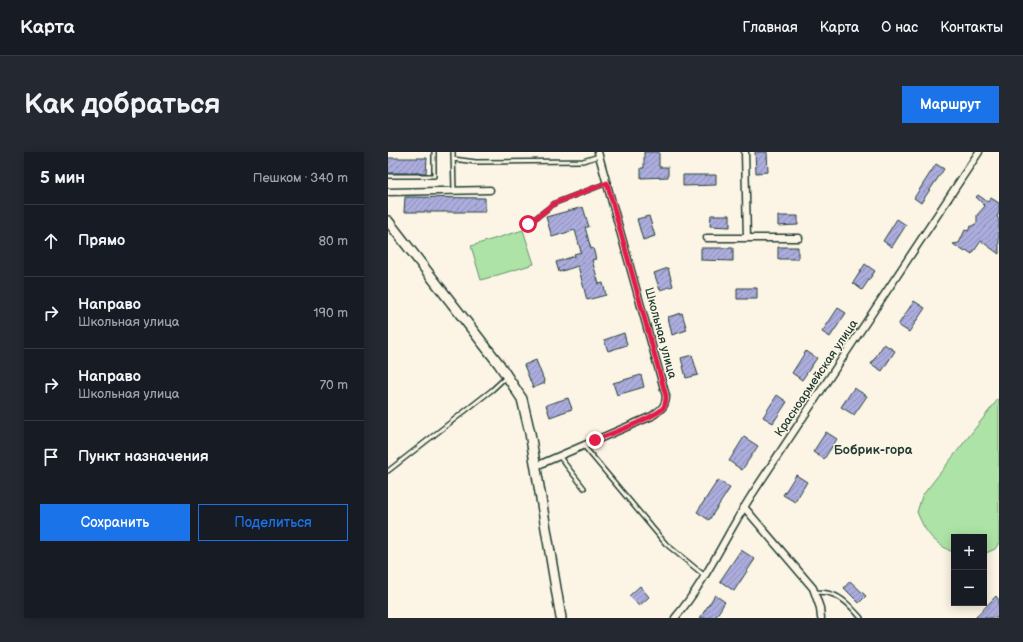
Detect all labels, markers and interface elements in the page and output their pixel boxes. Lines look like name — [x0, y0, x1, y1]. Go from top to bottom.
text: Карта — [20, 16, 74, 39]
text: Главная — [743, 19, 798, 36]
text: Карта — [820, 19, 859, 36]
text: О нас — [881, 19, 918, 36]
text: Контакты — [940, 19, 1003, 36]
button: Маршрут — [902, 86, 999, 123]
text: Как добраться — [24, 88, 221, 121]
text: 5 мин — [40, 168, 85, 188]
text: Пешком · 340 m — [253, 170, 348, 186]
route start — [519, 215, 537, 233]
icon: ahead — [40, 230, 62, 252]
text: Прямо — [78, 231, 125, 250]
text: 80 m — [319, 233, 348, 249]
street label: Школьная улица — [641, 286, 680, 380]
text: Направо — [78, 295, 141, 314]
icon: right — [40, 302, 62, 324]
text: 190 m — [314, 305, 348, 321]
text: Школьная улица — [78, 314, 180, 330]
street label: Красноармейская улица — [772, 317, 861, 440]
text: Направо — [78, 367, 141, 386]
icon: right — [40, 374, 62, 396]
text: 70 m — [320, 377, 348, 393]
text: Школьная улица — [78, 386, 180, 402]
route end — [586, 431, 604, 449]
district label: Бобрик-гора — [834, 442, 913, 458]
icon: arrive — [40, 446, 62, 468]
text: Пункт назначения — [78, 447, 209, 466]
button: Сохранить — [40, 504, 190, 541]
button: Поделиться — [198, 504, 348, 541]
map controls — [951, 534, 987, 606]
button: + — [951, 534, 987, 570]
button: − — [951, 570, 987, 606]

